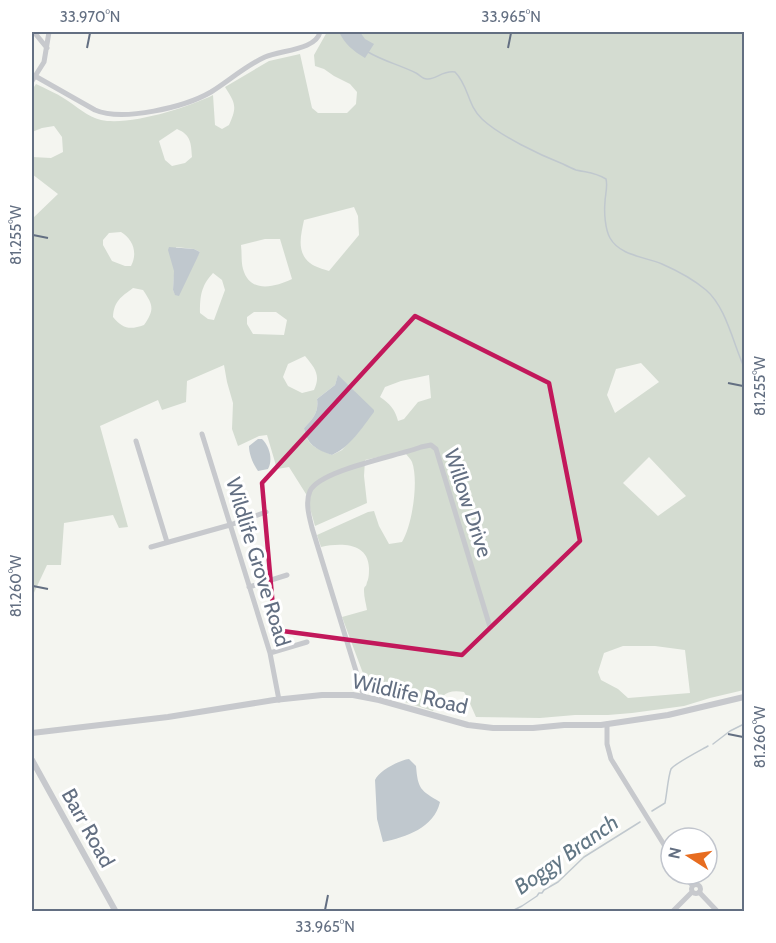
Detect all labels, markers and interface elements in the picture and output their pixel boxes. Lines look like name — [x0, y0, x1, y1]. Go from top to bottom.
text: 33.970°N — [60, 8, 120, 26]
text: 33.965°N — [481, 8, 541, 26]
text: 81.255°W — [7, 204, 25, 265]
text: 81.255°W — [751, 355, 769, 416]
street label: Willow Drive — [439, 445, 498, 560]
street label: Wildlife Grove Road — [221, 474, 296, 649]
text: 81.260°W — [7, 554, 25, 617]
street label: Wildlife Road — [350, 668, 470, 719]
text: 81.260°W — [751, 705, 769, 768]
street label: Barr Road — [57, 784, 120, 872]
water label: Boggy Branch — [509, 809, 624, 900]
north arrow — [659, 826, 719, 886]
text: N — [664, 845, 685, 860]
text: 33.965°N — [295, 918, 355, 936]

